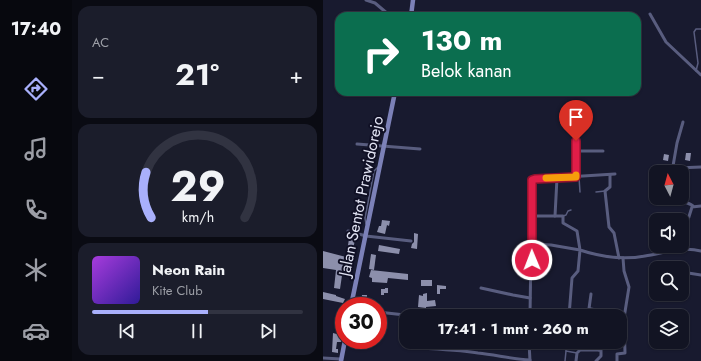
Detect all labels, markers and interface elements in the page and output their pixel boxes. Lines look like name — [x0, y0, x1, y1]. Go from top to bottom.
text: 17:40 — [11, 16, 61, 42]
text: 130 m — [421, 20, 503, 61]
icon: right — [355, 28, 407, 80]
text: AC — [92, 33, 109, 52]
text: 21° — [175, 53, 219, 96]
text: Belok kanan — [421, 58, 512, 84]
text: − — [92, 59, 105, 91]
text: + — [289, 59, 303, 91]
icon: directions — [22, 75, 50, 103]
pin — [559, 100, 593, 141]
icon: arrive — [565, 106, 587, 128]
street label: Jalan Sentot Prawidorejo — [332, 113, 389, 280]
icon: music — [22, 135, 50, 163]
text: 29 — [170, 156, 225, 217]
north arrow — [649, 165, 689, 205]
map controls — [649, 165, 689, 349]
icon: phone — [22, 196, 50, 224]
text: km/h — [181, 207, 214, 227]
button: sound — [649, 213, 689, 253]
position arrow — [511, 239, 553, 281]
icon: climate — [22, 256, 50, 284]
text: Neon Rain — [152, 259, 225, 281]
button: search — [649, 261, 689, 301]
text: Kite Club — [152, 281, 203, 300]
speed limit sign: 30 — [335, 297, 387, 349]
button: layers — [649, 309, 689, 349]
icon: car — [22, 317, 50, 345]
text: 17:41 · 1 mnt · 260 m — [437, 318, 589, 340]
icon: previous — [116, 320, 138, 342]
icon: pause — [186, 320, 208, 342]
icon: next — [257, 320, 279, 342]

